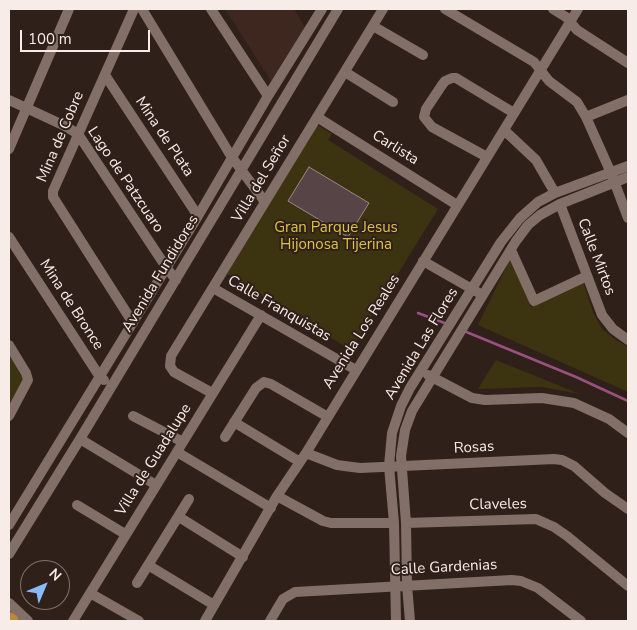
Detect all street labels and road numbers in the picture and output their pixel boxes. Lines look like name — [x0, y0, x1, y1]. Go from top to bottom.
street label: Mina de Cobre — [34, 89, 88, 185]
street label: Mina de Plata — [131, 94, 197, 180]
street label: Lago de Patzcuaro — [83, 124, 167, 236]
street label: Carlista — [368, 127, 422, 169]
street label: Villa del Señor — [229, 132, 295, 226]
street label: Avenida Fundidores — [119, 212, 203, 336]
street label: Calle Mirtos — [573, 216, 619, 298]
street label: Mina de Bronce — [35, 256, 107, 354]
street label: Avenida Los Reales — [320, 271, 404, 393]
street label: Calle Franquistas — [224, 272, 334, 346]
street label: Avenida Las Flores — [382, 285, 462, 403]
street label: Villa de Guadalupe — [112, 401, 196, 519]
street label: Rosas — [453, 438, 495, 458]
street label: Claveles — [469, 495, 527, 515]
street label: Calle Gardenias — [390, 556, 498, 580]

